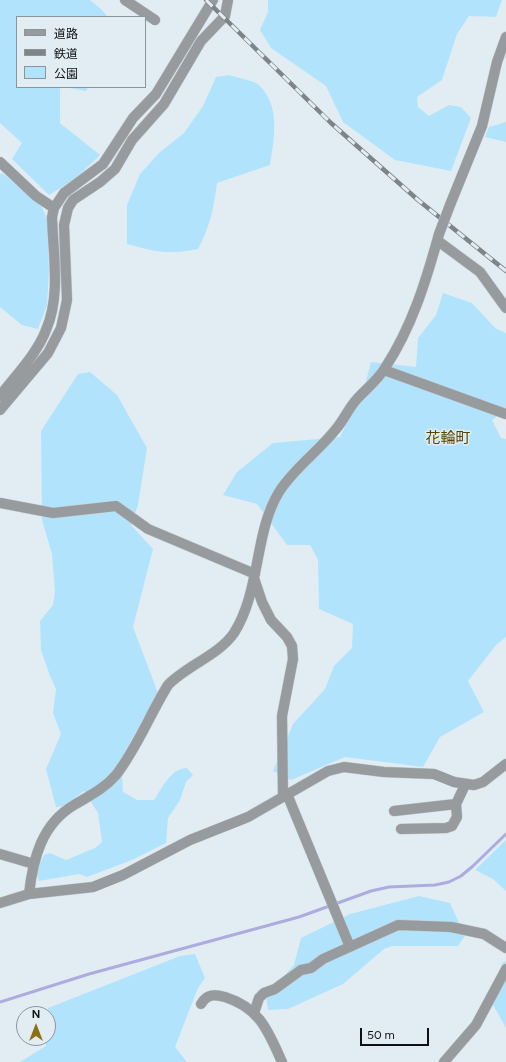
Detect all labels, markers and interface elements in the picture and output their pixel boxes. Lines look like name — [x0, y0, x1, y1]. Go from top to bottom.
legend — [16, 16, 146, 88]
text: 道路 — [54, 27, 78, 41]
text: 鉄道 — [54, 47, 78, 61]
text: 公園 — [54, 67, 78, 81]
district label: 花輪町 — [426, 430, 470, 448]
north arrow — [16, 1006, 56, 1046]
text: N — [32, 1008, 40, 1021]
scale bar — [362, 1020, 431, 1046]
text: 50 m — [367, 1028, 395, 1042]

